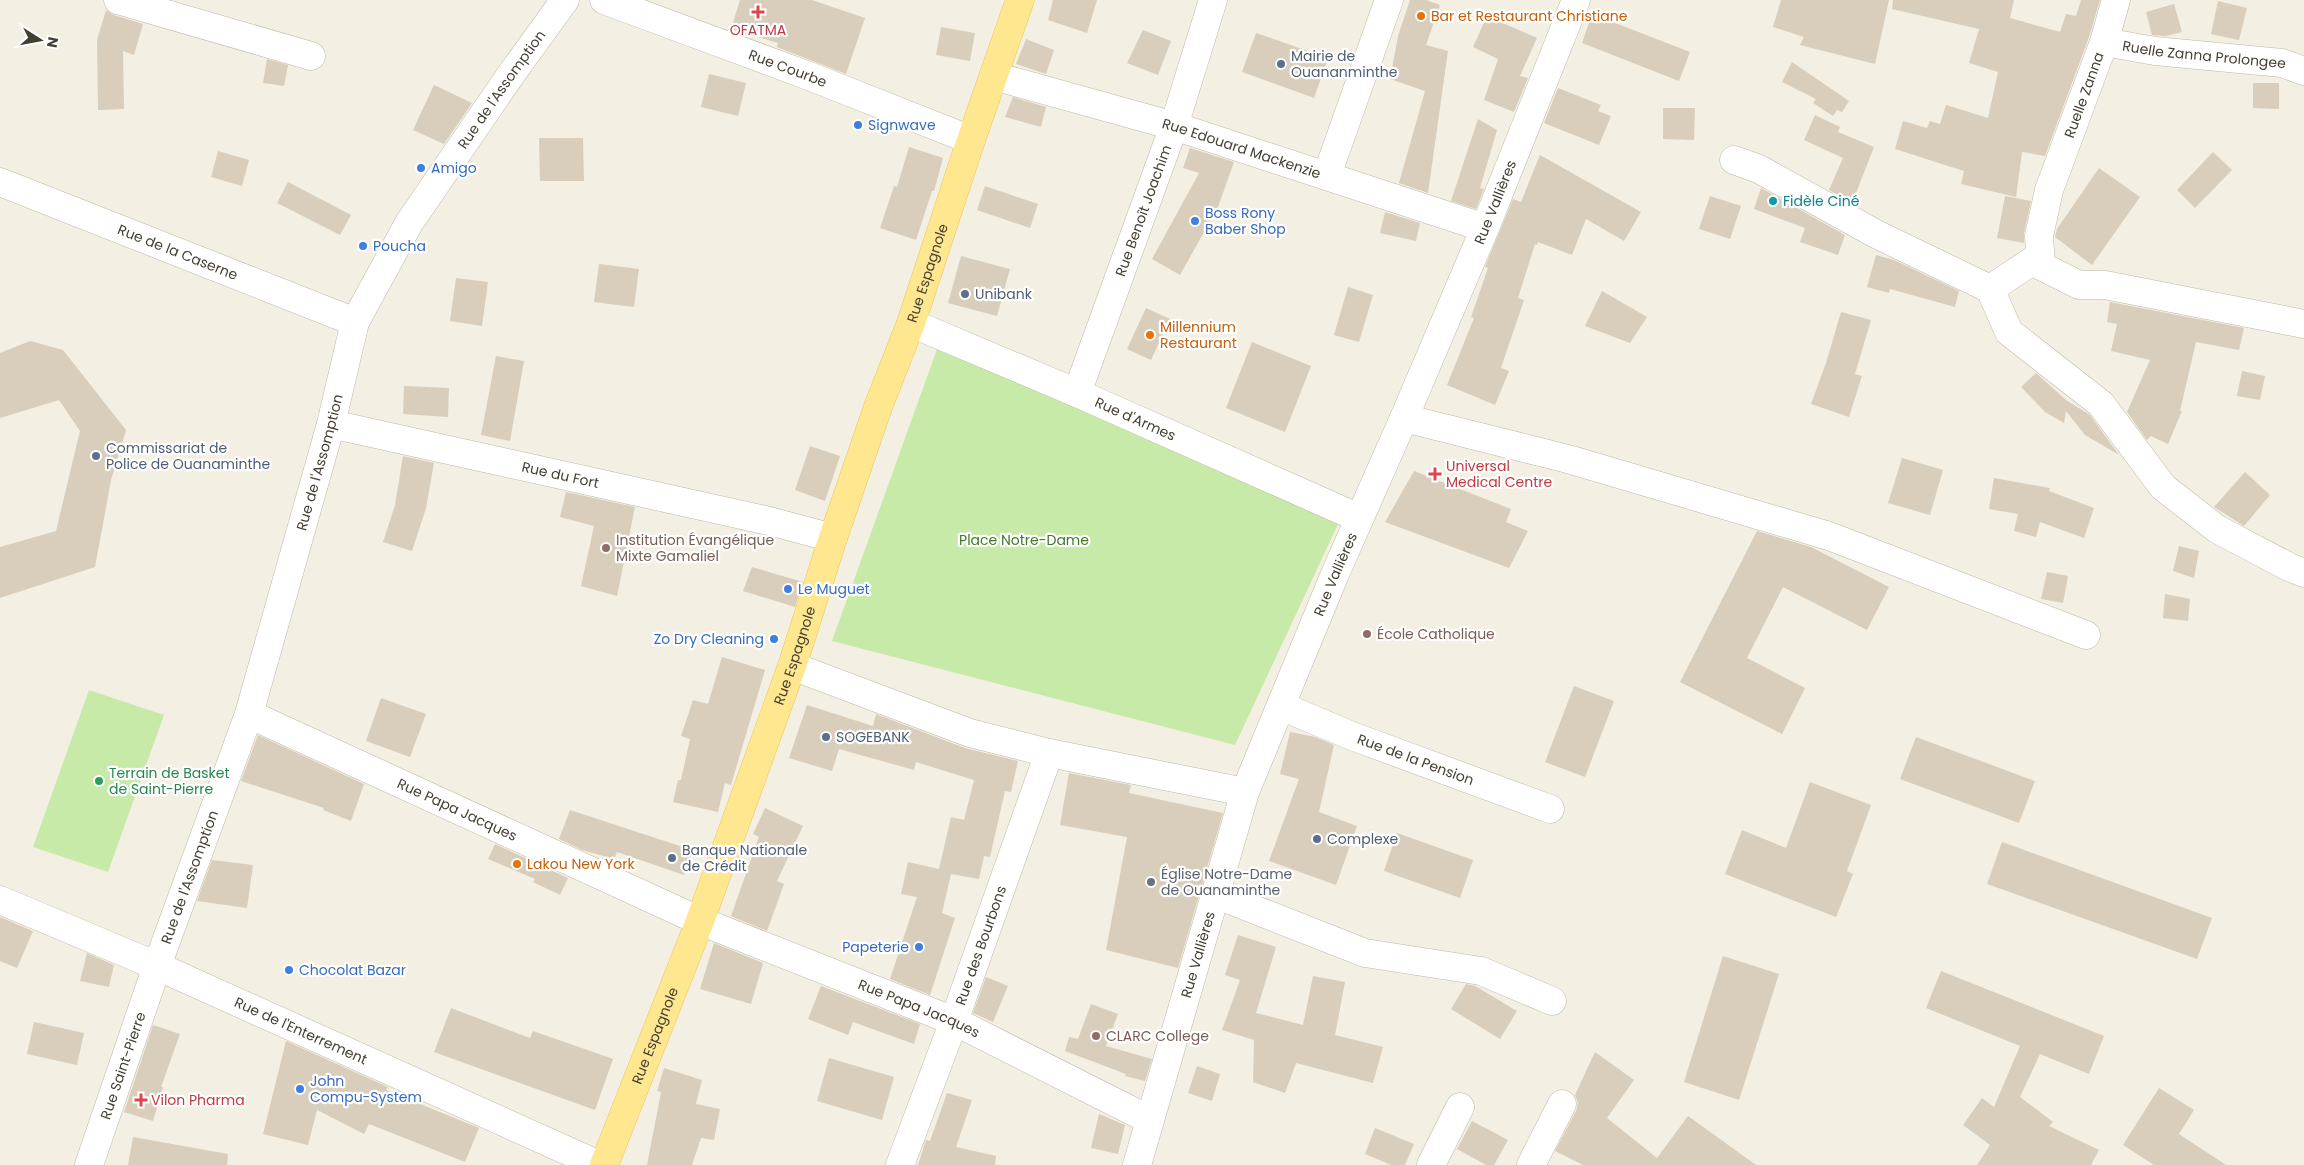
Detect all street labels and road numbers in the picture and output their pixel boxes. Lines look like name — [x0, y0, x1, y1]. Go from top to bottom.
street label: Rue de l'Assomption — [453, 26, 550, 153]
street label: Ruelle Zanna Prolongee — [2121, 35, 2287, 73]
street label: Rue Courbe — [746, 44, 830, 92]
street label: Ruelle Zanna — [2059, 49, 2109, 141]
street label: Rue Edouard Mackenzie — [1160, 113, 1324, 184]
street label: Rue Benoît Joachim — [1110, 142, 1176, 279]
street label: Rue Vallières — [1469, 157, 1521, 247]
street label: Rue de la Caserne — [115, 219, 241, 285]
street label: Rue Espagnole — [902, 221, 953, 325]
street label: Rue de l'Assomption — [291, 392, 348, 533]
street label: Rue d'Armes — [1092, 392, 1179, 446]
street label: Rue du Fort — [520, 457, 601, 493]
street label: Rue Vallières — [1309, 529, 1362, 619]
street label: Rue Espagnole — [769, 603, 821, 708]
street label: Rue de la Pension — [1355, 729, 1477, 790]
street label: Rue Papa Jacques — [394, 773, 520, 846]
street label: Rue de l'Assomption — [156, 807, 223, 947]
street label: Rue des Bourbons — [950, 883, 1011, 1008]
street label: Rue Vallières — [1176, 909, 1220, 1000]
street label: Rue Papa Jacques — [855, 974, 983, 1042]
street label: Rue Espagnole — [627, 984, 683, 1087]
street label: Rue de l'Enterrement — [231, 992, 370, 1069]
street label: Rue Saint-Pierre — [95, 1009, 151, 1122]

